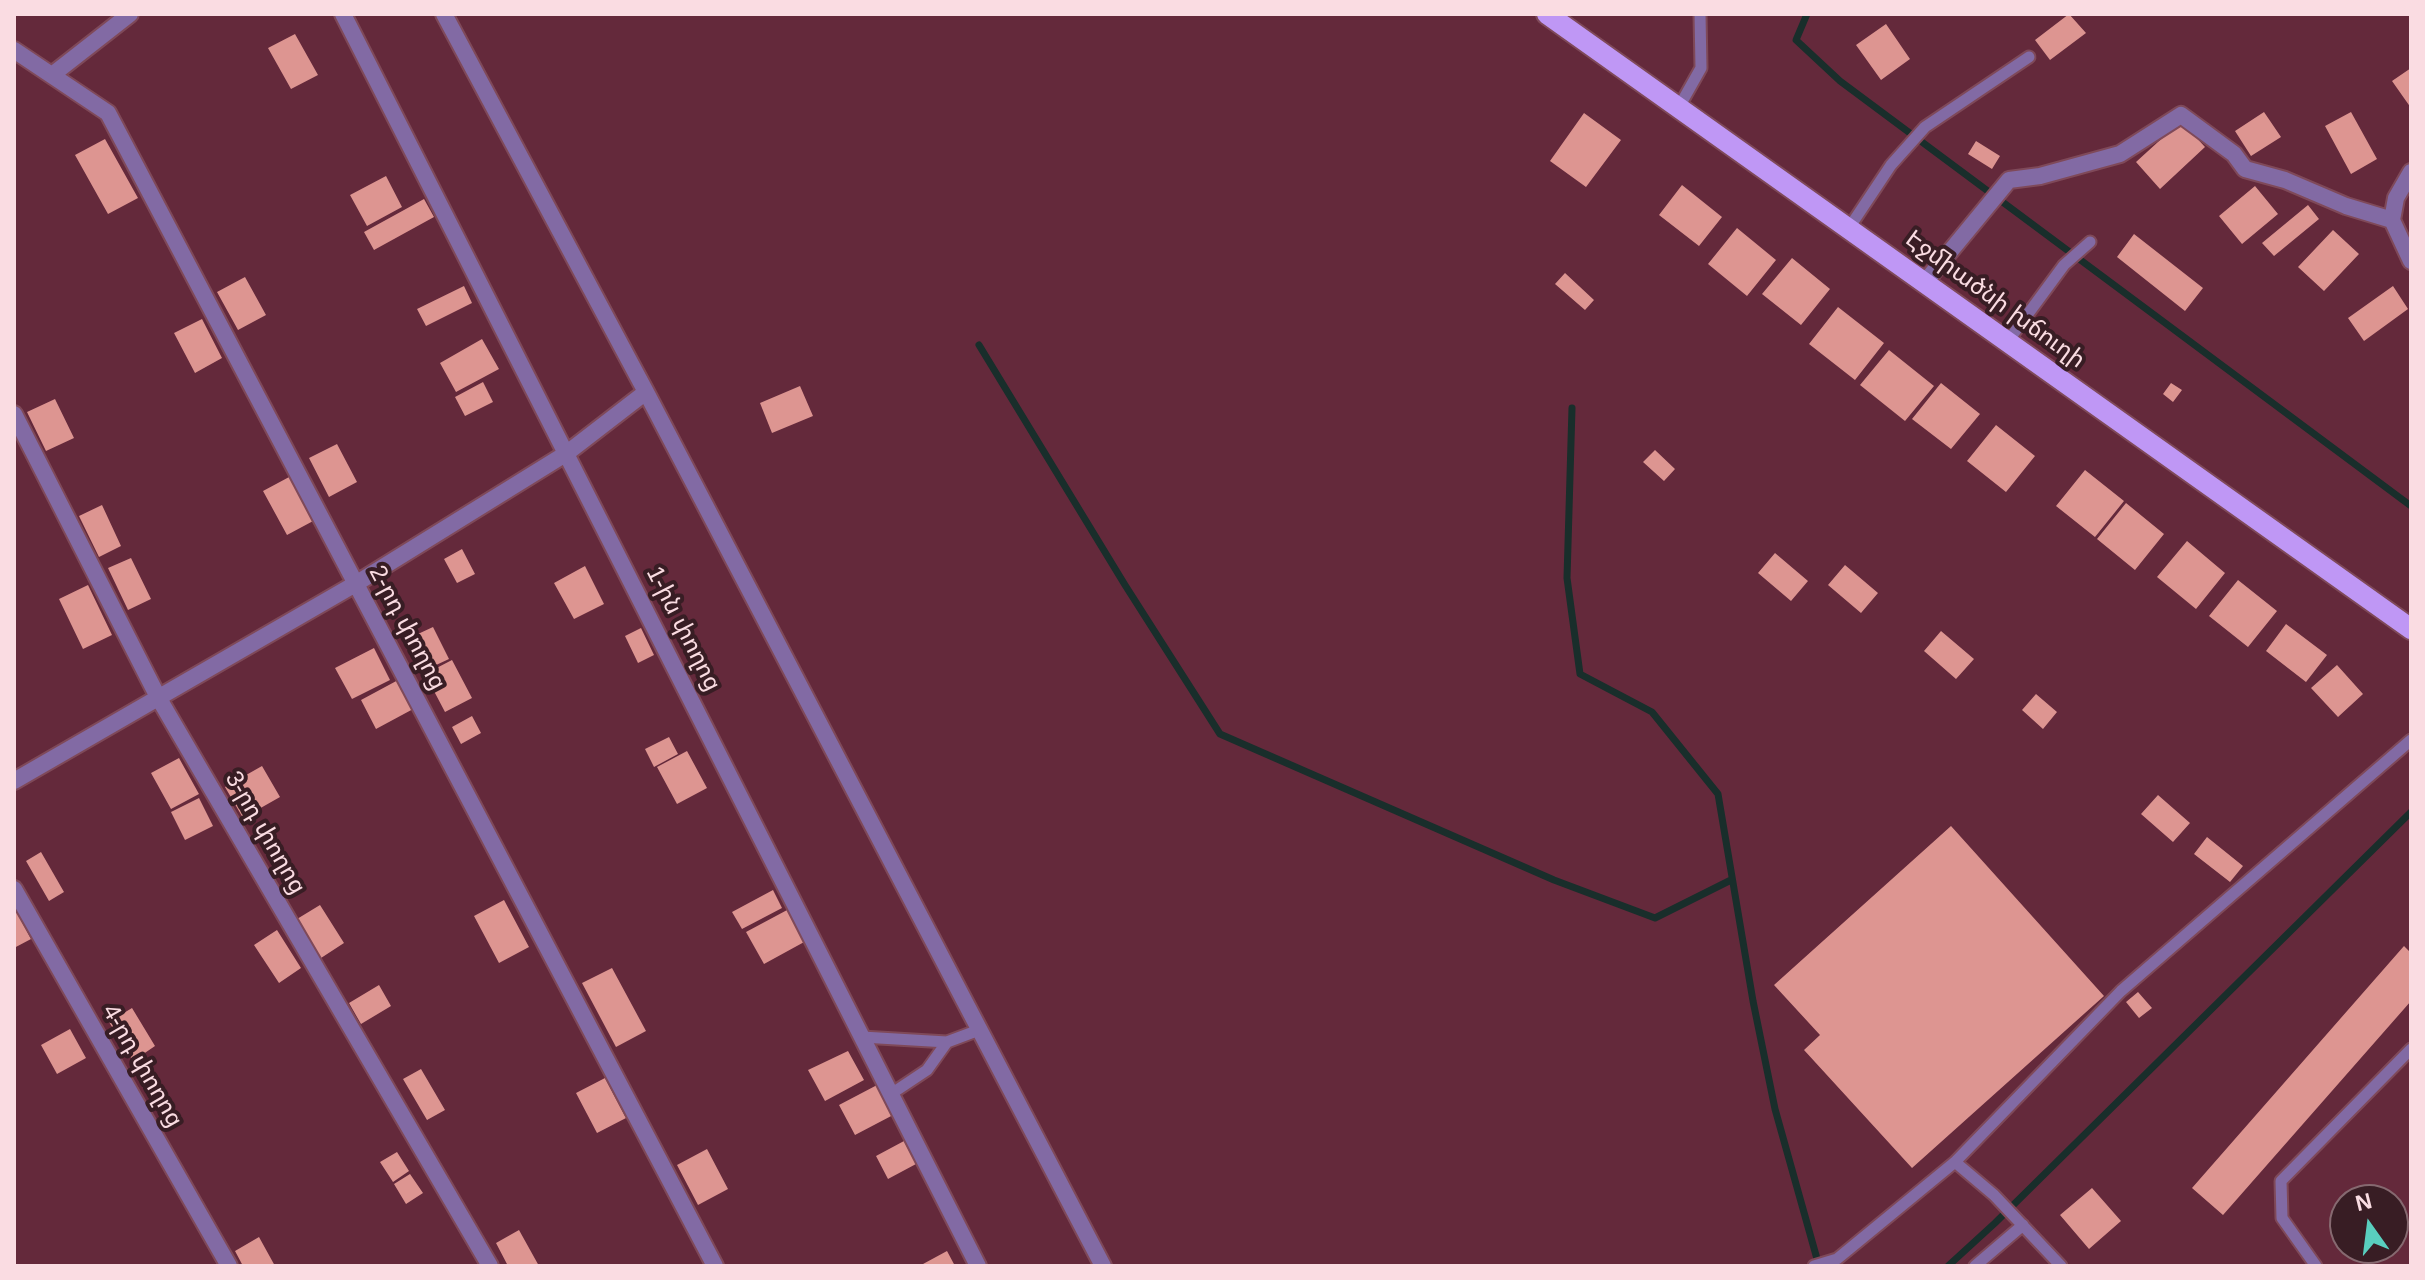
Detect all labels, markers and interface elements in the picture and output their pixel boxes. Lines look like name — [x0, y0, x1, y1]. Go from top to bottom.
street label: Էջմիածնի խճուղի — [1899, 225, 2091, 375]
street label: 2-րդ փողոց — [362, 561, 452, 695]
street label: 1-ին փողոց — [639, 562, 727, 696]
street label: 3-րդ փողոց — [218, 767, 312, 899]
street label: 4-րդ փողոց — [95, 1000, 189, 1132]
north arrow — [2329, 1184, 2409, 1264]
text: N — [2353, 1188, 2374, 1216]

